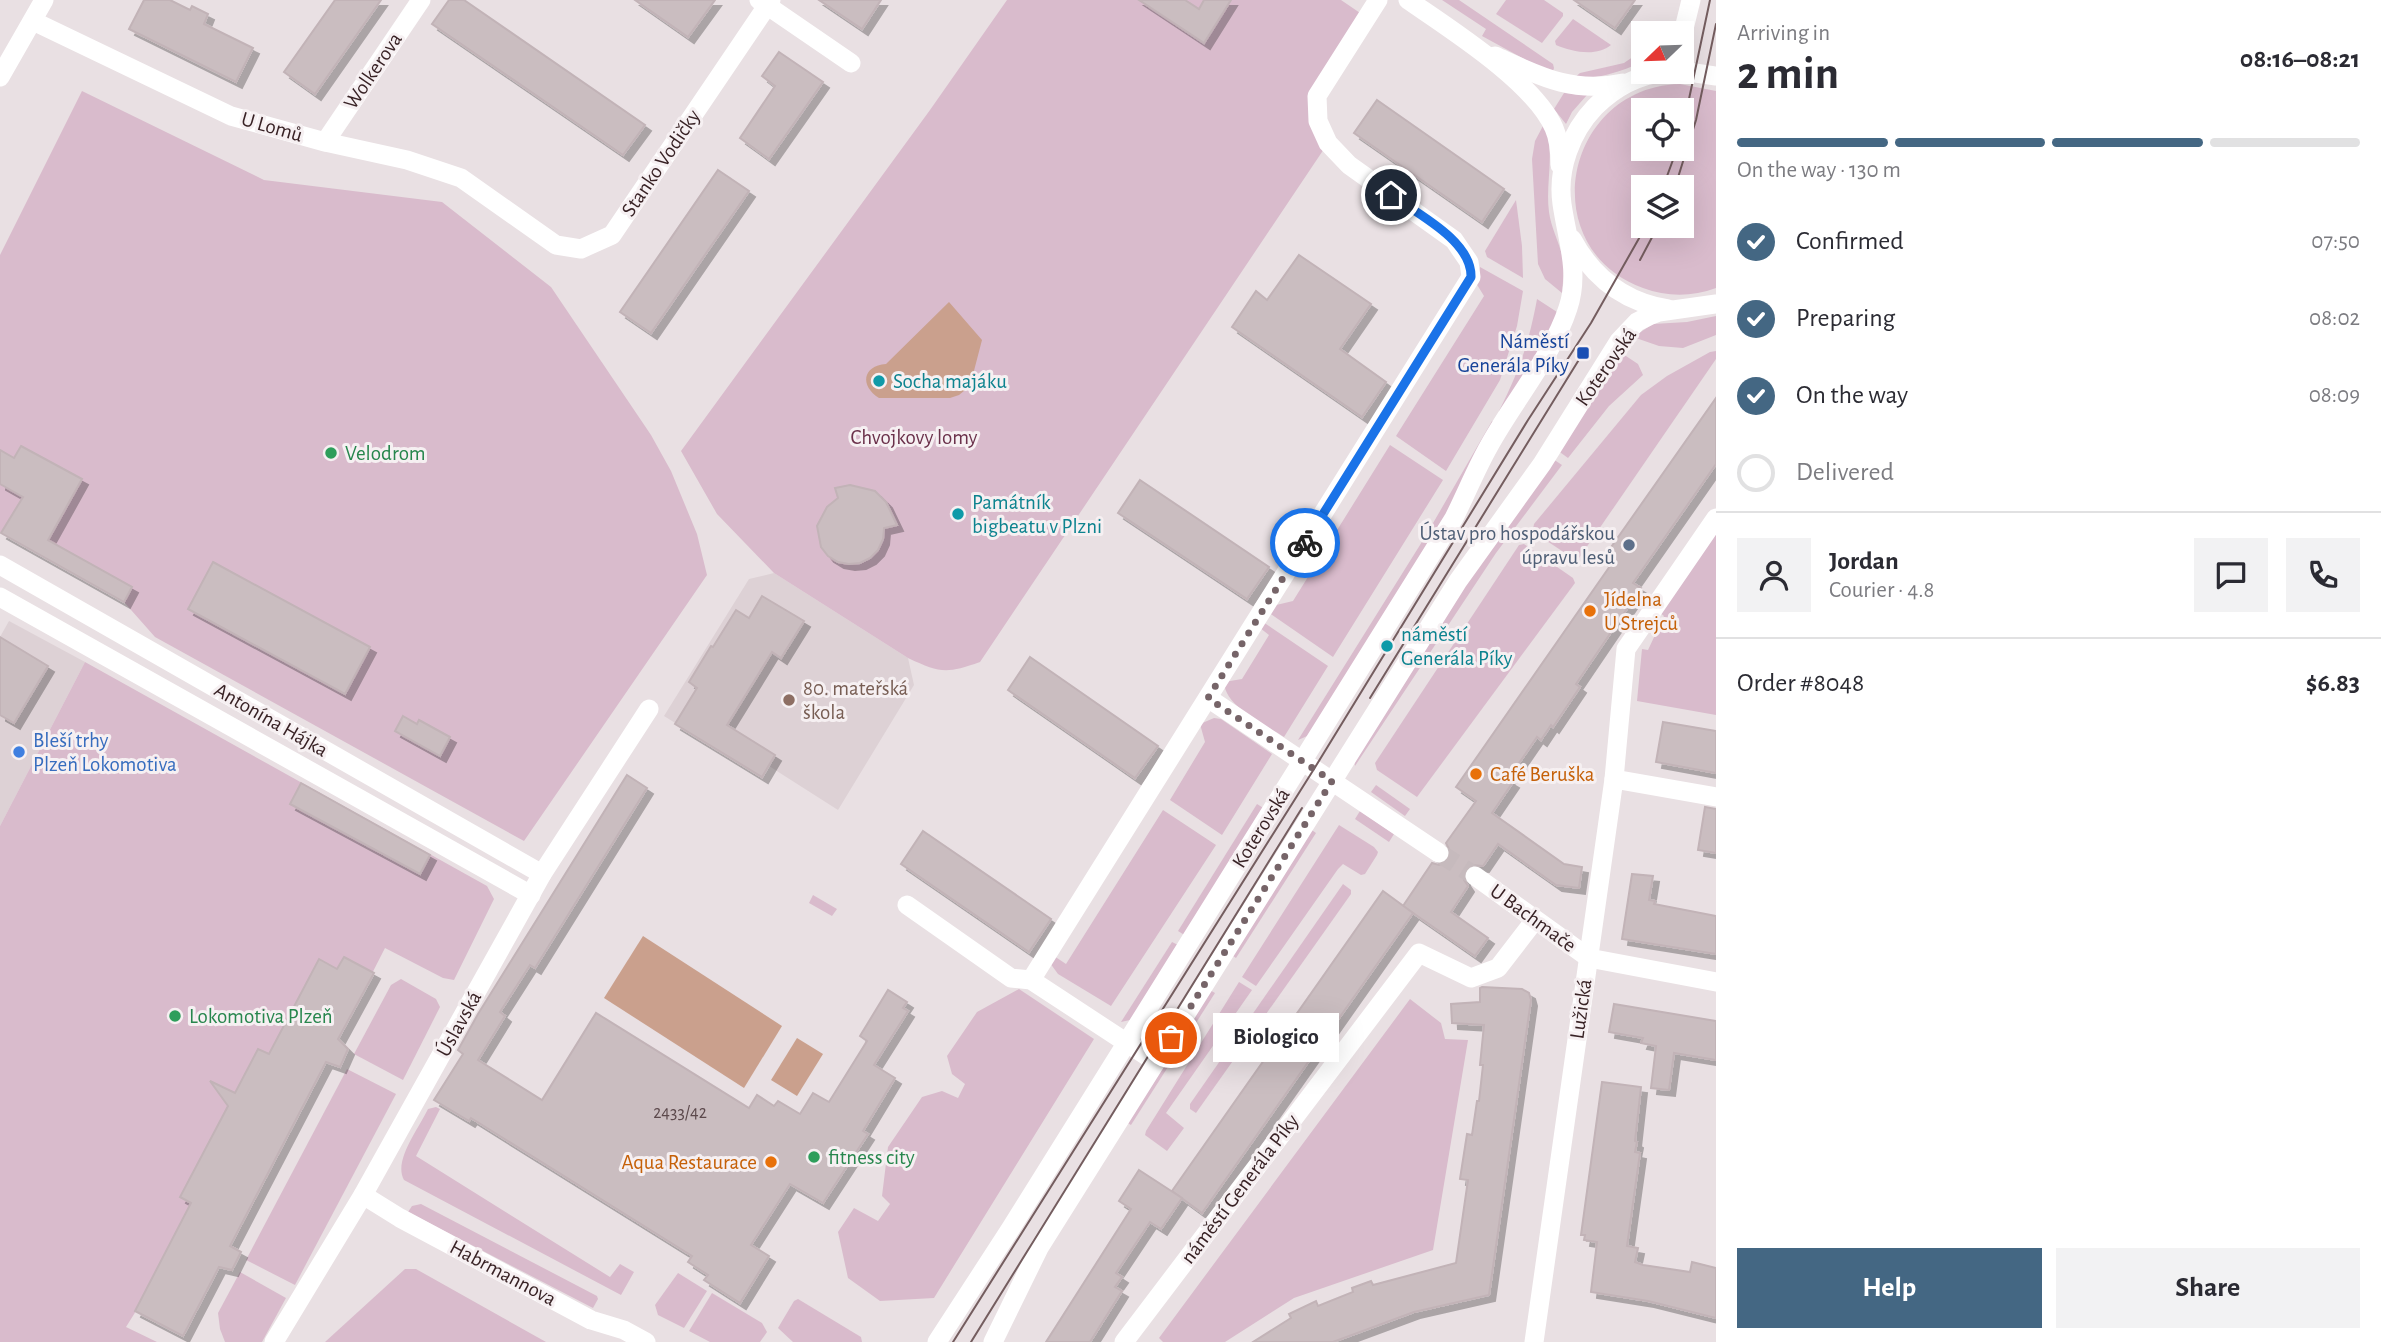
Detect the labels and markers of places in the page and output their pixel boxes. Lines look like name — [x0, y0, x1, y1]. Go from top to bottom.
pin — [1361, 165, 1421, 225]
place label: Náměstí Generála Píky — [1457, 331, 1570, 376]
marker: Náměstí Generála Píky — [1575, 345, 1591, 361]
place label: Socha majáku — [893, 371, 1007, 392]
marker: Socha majáku — [871, 373, 887, 389]
place label: Velodrom — [345, 443, 426, 464]
marker: Velodrom — [323, 445, 339, 461]
place label: Památník bigbeatu v Plzni — [972, 492, 1102, 537]
marker: Památník bigbeatu v Plzni — [950, 506, 966, 522]
place label: Ústav pro hospodářskou úpravu lesů — [1419, 521, 1615, 568]
marker: Ústav pro hospodářskou úpravu lesů — [1621, 537, 1637, 553]
place label: Jídelna U Strejců — [1604, 589, 1678, 634]
marker: Jídelna U Strejců — [1582, 603, 1598, 619]
place label: náměstí Generála Píky — [1401, 624, 1513, 669]
marker: náměstí Generála Píky — [1379, 638, 1395, 654]
place label: 80. mateřská škola — [803, 678, 909, 723]
marker: 80. mateřská škola — [781, 692, 797, 708]
place label: Bleší trhy Plzeň Lokomotiva — [33, 730, 177, 775]
marker: Bleší trhy Plzeň Lokomotiva — [11, 744, 27, 760]
place label: Café Beruška — [1490, 764, 1595, 785]
marker: Café Beruška — [1468, 766, 1484, 782]
place label: Lokomotiva Plzeň — [189, 1006, 333, 1027]
marker: Lokomotiva Plzeň — [167, 1008, 183, 1024]
pin — [1141, 1008, 1201, 1068]
callout: Biologico — [1213, 1014, 1339, 1062]
place label: fitness city — [828, 1147, 915, 1168]
marker: fitness city — [806, 1149, 822, 1165]
place label: Aqua Restaurace — [621, 1152, 757, 1173]
marker: Aqua Restaurace — [763, 1154, 779, 1170]

